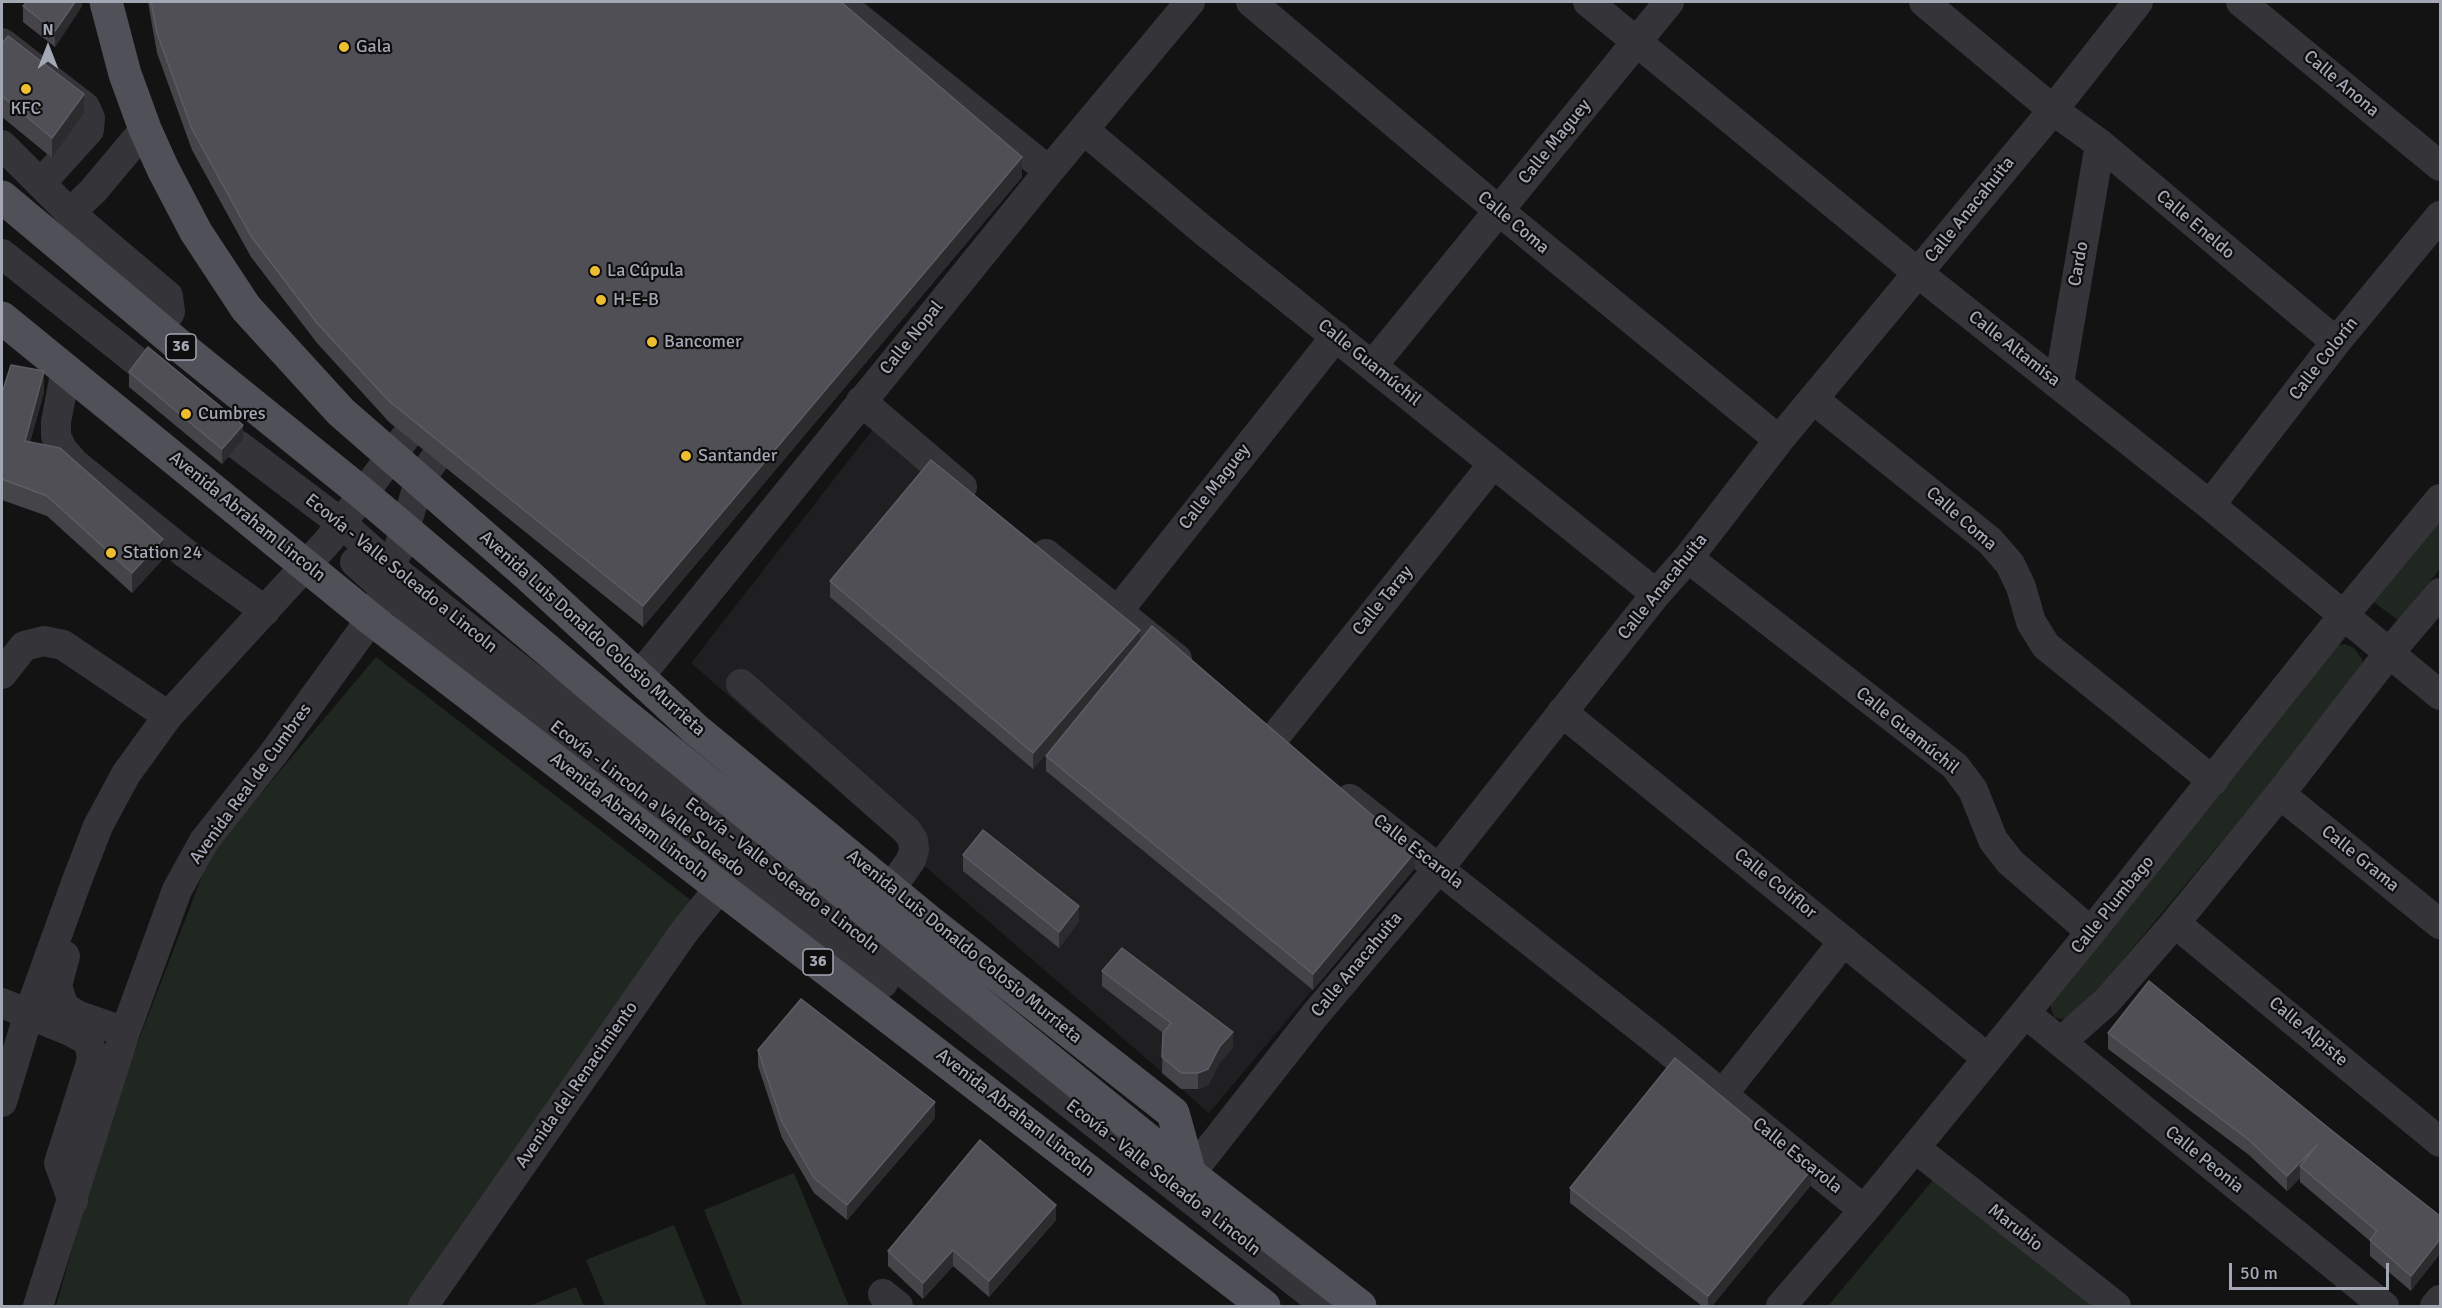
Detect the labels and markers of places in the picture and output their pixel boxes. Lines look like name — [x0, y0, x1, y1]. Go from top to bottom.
place label: Gala — [356, 36, 391, 58]
marker: Gala — [337, 40, 351, 54]
marker: KFC — [19, 82, 33, 96]
place label: KFC — [11, 98, 41, 120]
place label: La Cúpula — [607, 260, 684, 282]
marker: La Cúpula — [588, 264, 602, 278]
place label: H-E-B — [613, 289, 659, 311]
marker: H-E-B — [594, 293, 608, 307]
place label: Bancomer — [664, 331, 742, 353]
marker: Bancomer — [645, 335, 659, 349]
place label: Cumbres — [198, 403, 266, 425]
marker: Cumbres — [179, 407, 193, 421]
place label: Santander — [698, 445, 777, 467]
marker: Santander — [679, 449, 693, 463]
place label: Station 24 — [123, 542, 202, 564]
marker: Station 24 — [104, 546, 118, 560]

